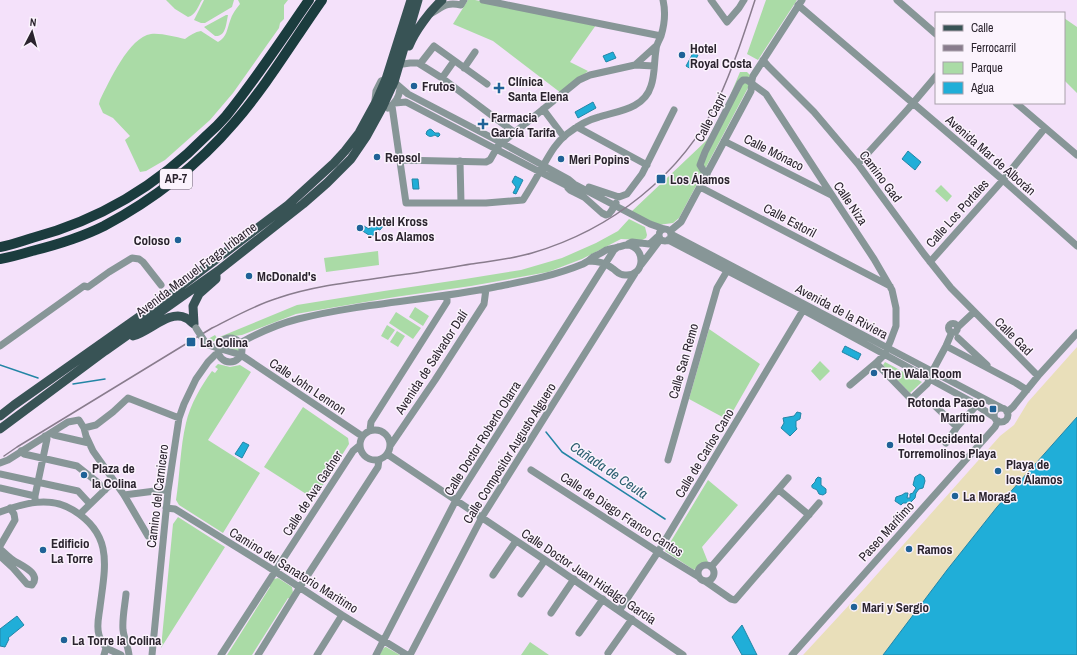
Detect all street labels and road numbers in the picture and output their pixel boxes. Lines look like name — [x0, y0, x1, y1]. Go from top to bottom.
street label: Calle Capri — [691, 90, 730, 145]
street label: Avenida Mar de Alborán — [941, 111, 1039, 199]
street label: Calle Mónaco — [741, 130, 807, 175]
street label: Camino Gad — [856, 147, 906, 206]
road number: AP-7 — [160, 169, 192, 189]
street label: Calle Los Portales — [922, 176, 993, 251]
street label: Calle Niza — [830, 178, 871, 228]
street label: Calle Estoril — [760, 199, 819, 241]
street label: Avenida Manuel Fraga Iribarne — [132, 218, 260, 321]
street label: Avenida de la Riviera — [792, 279, 891, 343]
street label: Avenida de Salvador Dalí — [391, 306, 472, 418]
street label: Calle Gad — [991, 314, 1036, 359]
street label: Calle San Remo — [665, 321, 702, 401]
street label: Calle John Lennon — [266, 355, 349, 418]
street label: Calle Doctor Roberto Olarra — [440, 378, 525, 499]
street label: Calle Compositor Augusto Alguero — [459, 380, 560, 527]
street label: Calle de Carlos Cano — [671, 405, 738, 501]
street label: Camino del Carnicero — [143, 443, 172, 549]
street label: Calle de Ava Gadner — [279, 447, 347, 539]
street label: Calle de Diego Franco Cantos — [557, 468, 686, 561]
street label: Paseo Marítimo — [855, 498, 918, 565]
street label: Camino del Sanatorio Maritimo — [226, 524, 361, 617]
street label: Calle Doctor Juan Hidalgo García — [518, 525, 660, 628]

